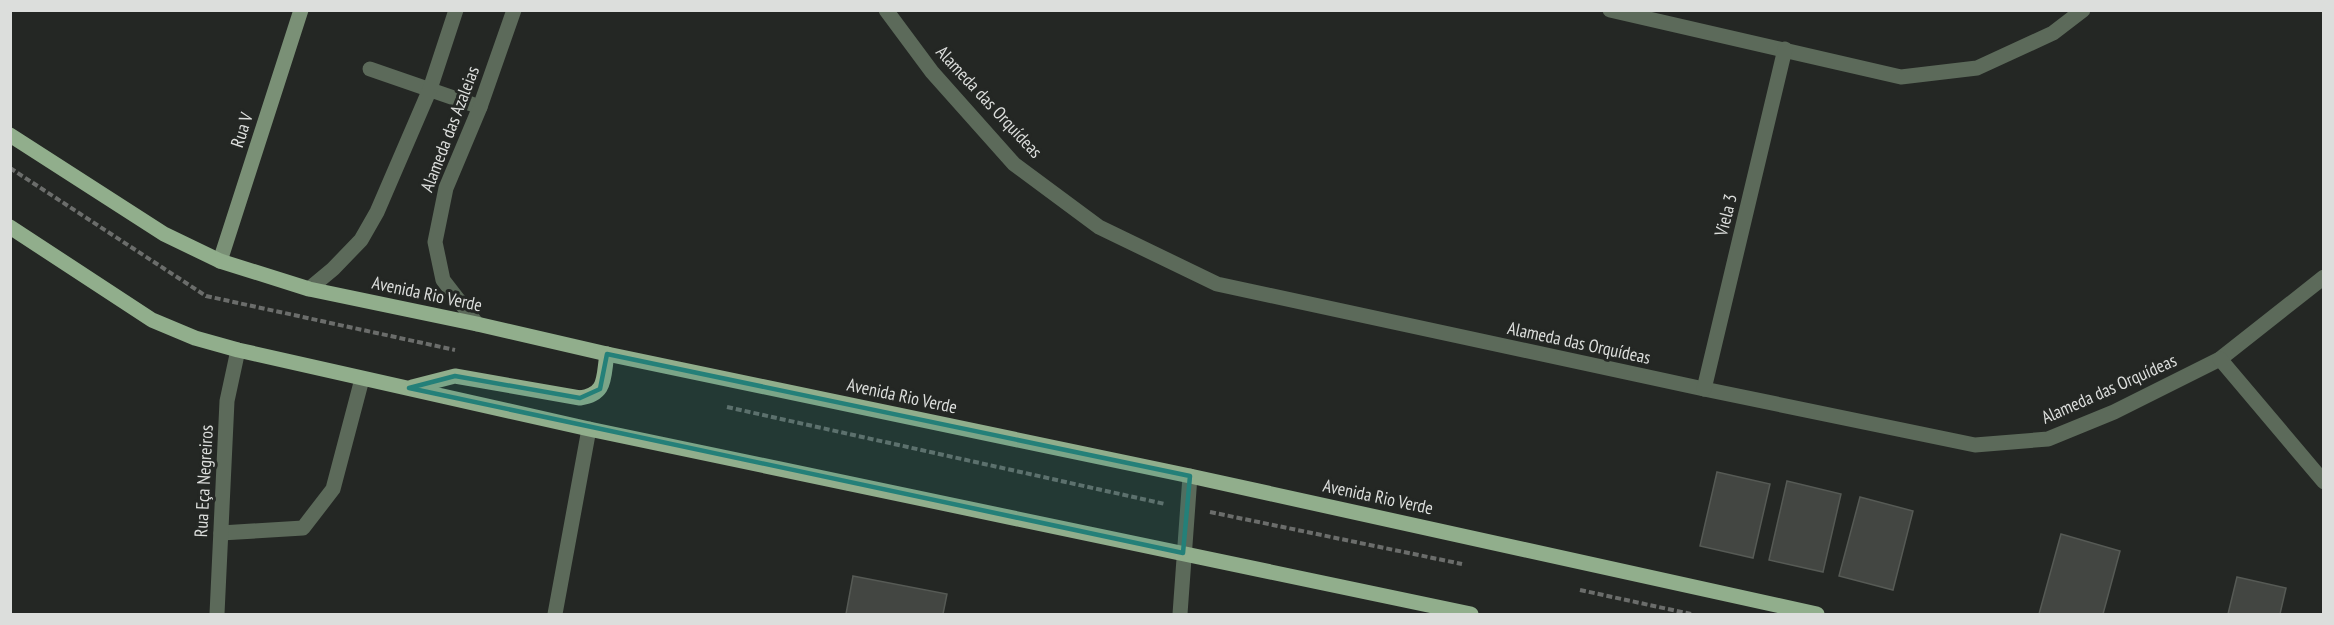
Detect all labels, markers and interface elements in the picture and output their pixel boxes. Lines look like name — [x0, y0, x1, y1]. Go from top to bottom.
street label: Alameda das Orquídeas — [931, 41, 1047, 163]
street label: Alameda das Azaleias — [415, 63, 484, 195]
street label: Rua V — [225, 109, 258, 150]
street label: Viela 3 — [1709, 191, 1742, 239]
street label: Avenida Rio Verde — [370, 271, 484, 316]
street label: Alameda das Orquídeas — [1506, 316, 1653, 369]
street label: Alameda das Orquídeas — [2038, 348, 2180, 429]
street label: Avenida Rio Verde — [845, 373, 959, 418]
street label: Rua Eça Negreiros — [189, 424, 218, 538]
street label: Avenida Rio Verde — [1321, 474, 1435, 519]

